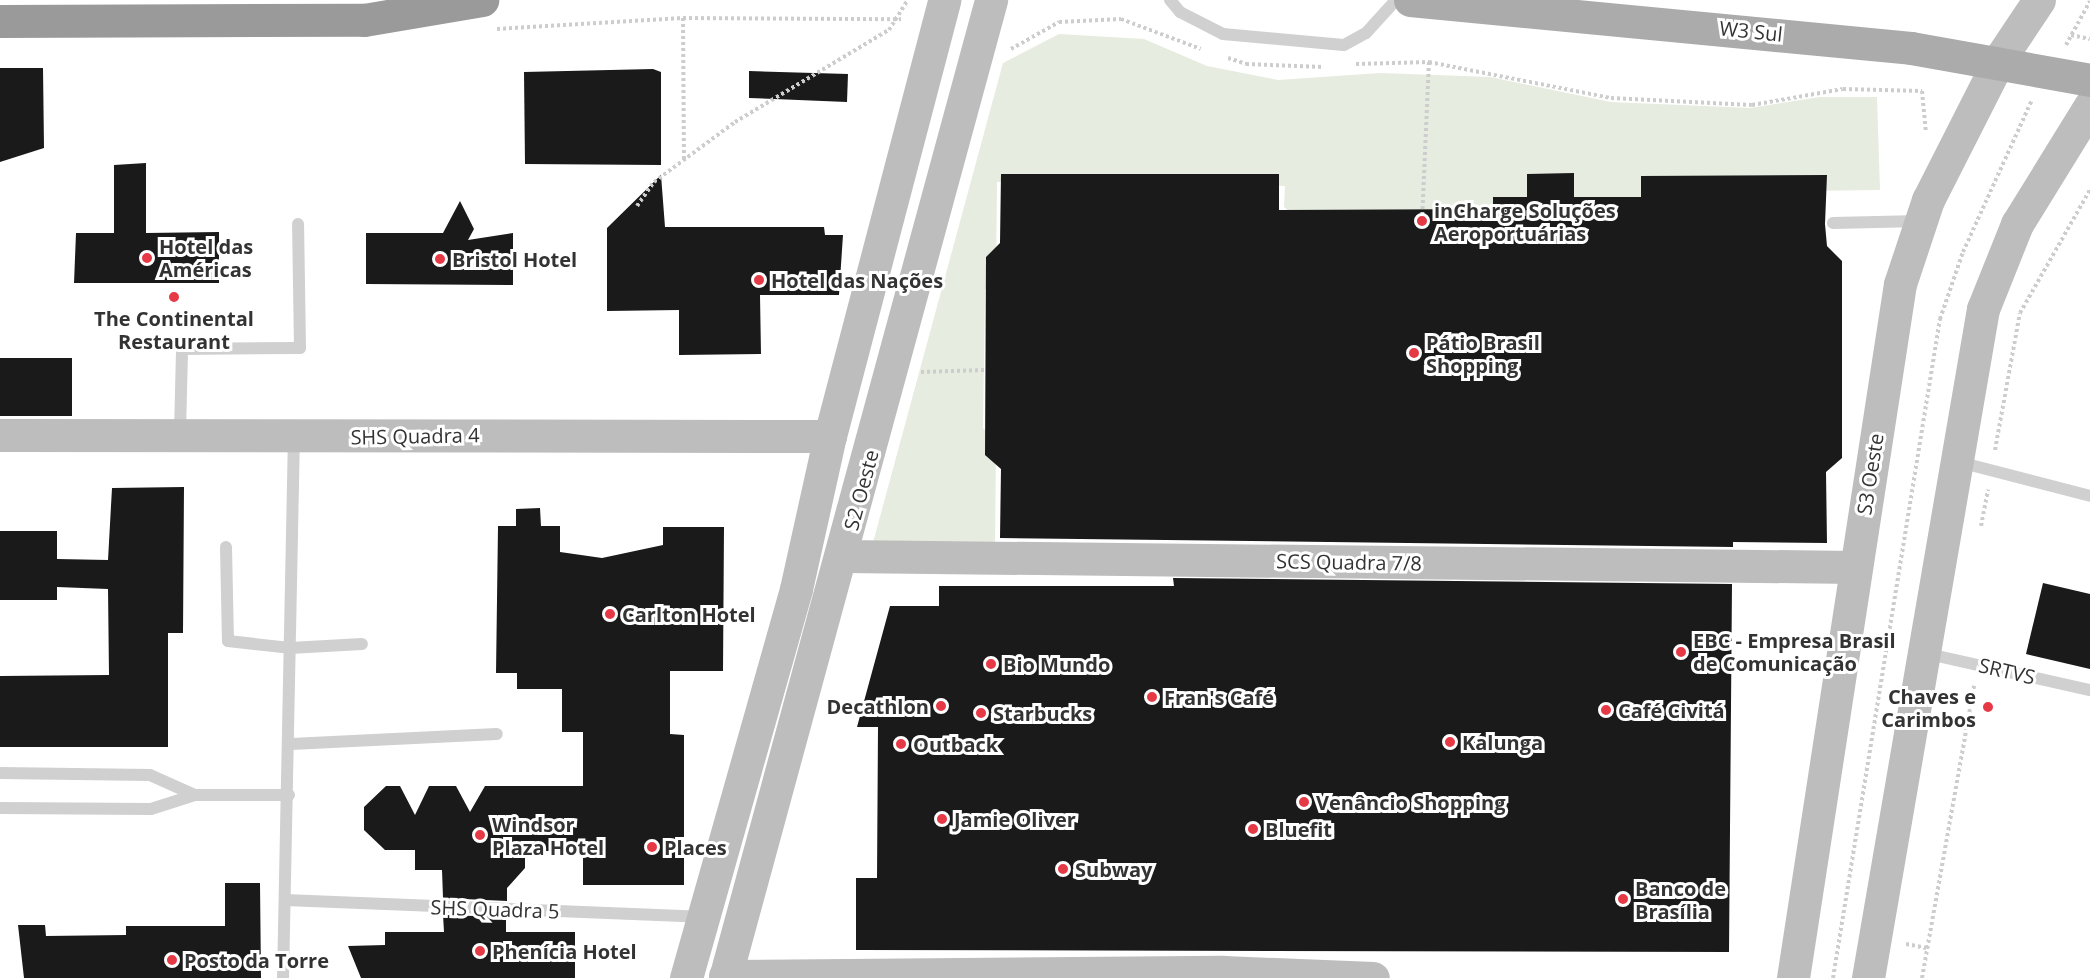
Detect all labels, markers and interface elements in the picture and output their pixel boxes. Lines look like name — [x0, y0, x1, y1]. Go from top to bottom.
street label: W3 Sul — [1718, 16, 1784, 46]
place label: inCharge Soluções Aeroportuárias — [1434, 198, 1616, 245]
marker: inCharge Soluções Aeroportuárias — [1415, 214, 1429, 228]
place label: Hotel das Américas — [159, 234, 253, 281]
place label: Bristol Hotel — [452, 247, 577, 271]
marker: Hotel das Américas — [140, 251, 154, 265]
marker: Bristol Hotel — [433, 252, 447, 266]
place label: Hotel das Nações — [771, 268, 943, 292]
marker: Hotel das Nações — [752, 273, 766, 287]
marker: The Continental Restaurant — [167, 290, 181, 304]
place label: The Continental Restaurant — [94, 306, 254, 353]
place label: Pátio Brasil Shopping — [1426, 330, 1540, 377]
marker: Pátio Brasil Shopping — [1407, 346, 1421, 360]
street label: SHS Quadra 4 — [350, 423, 480, 449]
street label: S3 Oeste — [1852, 431, 1888, 517]
street label: S2 Oeste — [839, 447, 883, 533]
street label: SCS Quadra 7/8 — [1276, 549, 1422, 575]
place label: Carlton Hotel — [622, 602, 756, 626]
marker: Carlton Hotel — [603, 607, 617, 621]
place label: EBC - Empresa Brasil de Comunicação — [1693, 628, 1896, 675]
marker: EBC - Empresa Brasil de Comunicação — [1674, 645, 1688, 659]
place label: Bio Mundo — [1003, 652, 1110, 676]
street label: SRTVS — [1976, 653, 2038, 689]
marker: Bio Mundo — [984, 657, 998, 671]
place label: Chaves e Carimbos — [1881, 684, 1976, 731]
place label: Fran's Café — [1164, 685, 1274, 709]
marker: Fran's Café — [1145, 690, 1159, 704]
place label: Decathlon — [827, 694, 929, 718]
place label: Café Civitá — [1618, 698, 1725, 722]
marker: Decathlon — [934, 699, 948, 713]
marker: Chaves e Carimbos — [1981, 700, 1995, 714]
place label: Starbucks — [993, 701, 1092, 725]
marker: Café Civitá — [1599, 703, 1613, 717]
marker: Starbucks — [974, 706, 988, 720]
place label: Kalunga — [1462, 730, 1543, 754]
place label: Outback — [913, 732, 998, 756]
marker: Kalunga — [1443, 735, 1457, 749]
marker: Outback — [894, 737, 908, 751]
place label: Venâncio Shopping — [1316, 790, 1506, 814]
marker: Venâncio Shopping — [1297, 795, 1311, 809]
place label: Jamie Oliver — [954, 807, 1076, 831]
place label: Windsor Plaza Hotel — [492, 812, 604, 859]
marker: Jamie Oliver — [935, 812, 949, 826]
place label: Bluefit — [1265, 817, 1332, 841]
marker: Bluefit — [1246, 822, 1260, 836]
marker: Windsor Plaza Hotel — [473, 828, 487, 842]
place label: Places — [664, 835, 727, 859]
marker: Places — [645, 840, 659, 854]
place label: Subway — [1075, 857, 1152, 881]
marker: Subway — [1056, 862, 1070, 876]
place label: Banco de Brasília — [1635, 876, 1726, 923]
marker: Banco de Brasília — [1616, 892, 1630, 906]
street label: SHS Quadra 5 — [430, 895, 560, 923]
place label: Phenícia Hotel — [492, 939, 637, 963]
marker: Phenícia Hotel — [473, 944, 487, 958]
place label: Posto da Torre — [184, 948, 329, 972]
marker: Posto da Torre — [165, 953, 179, 967]

